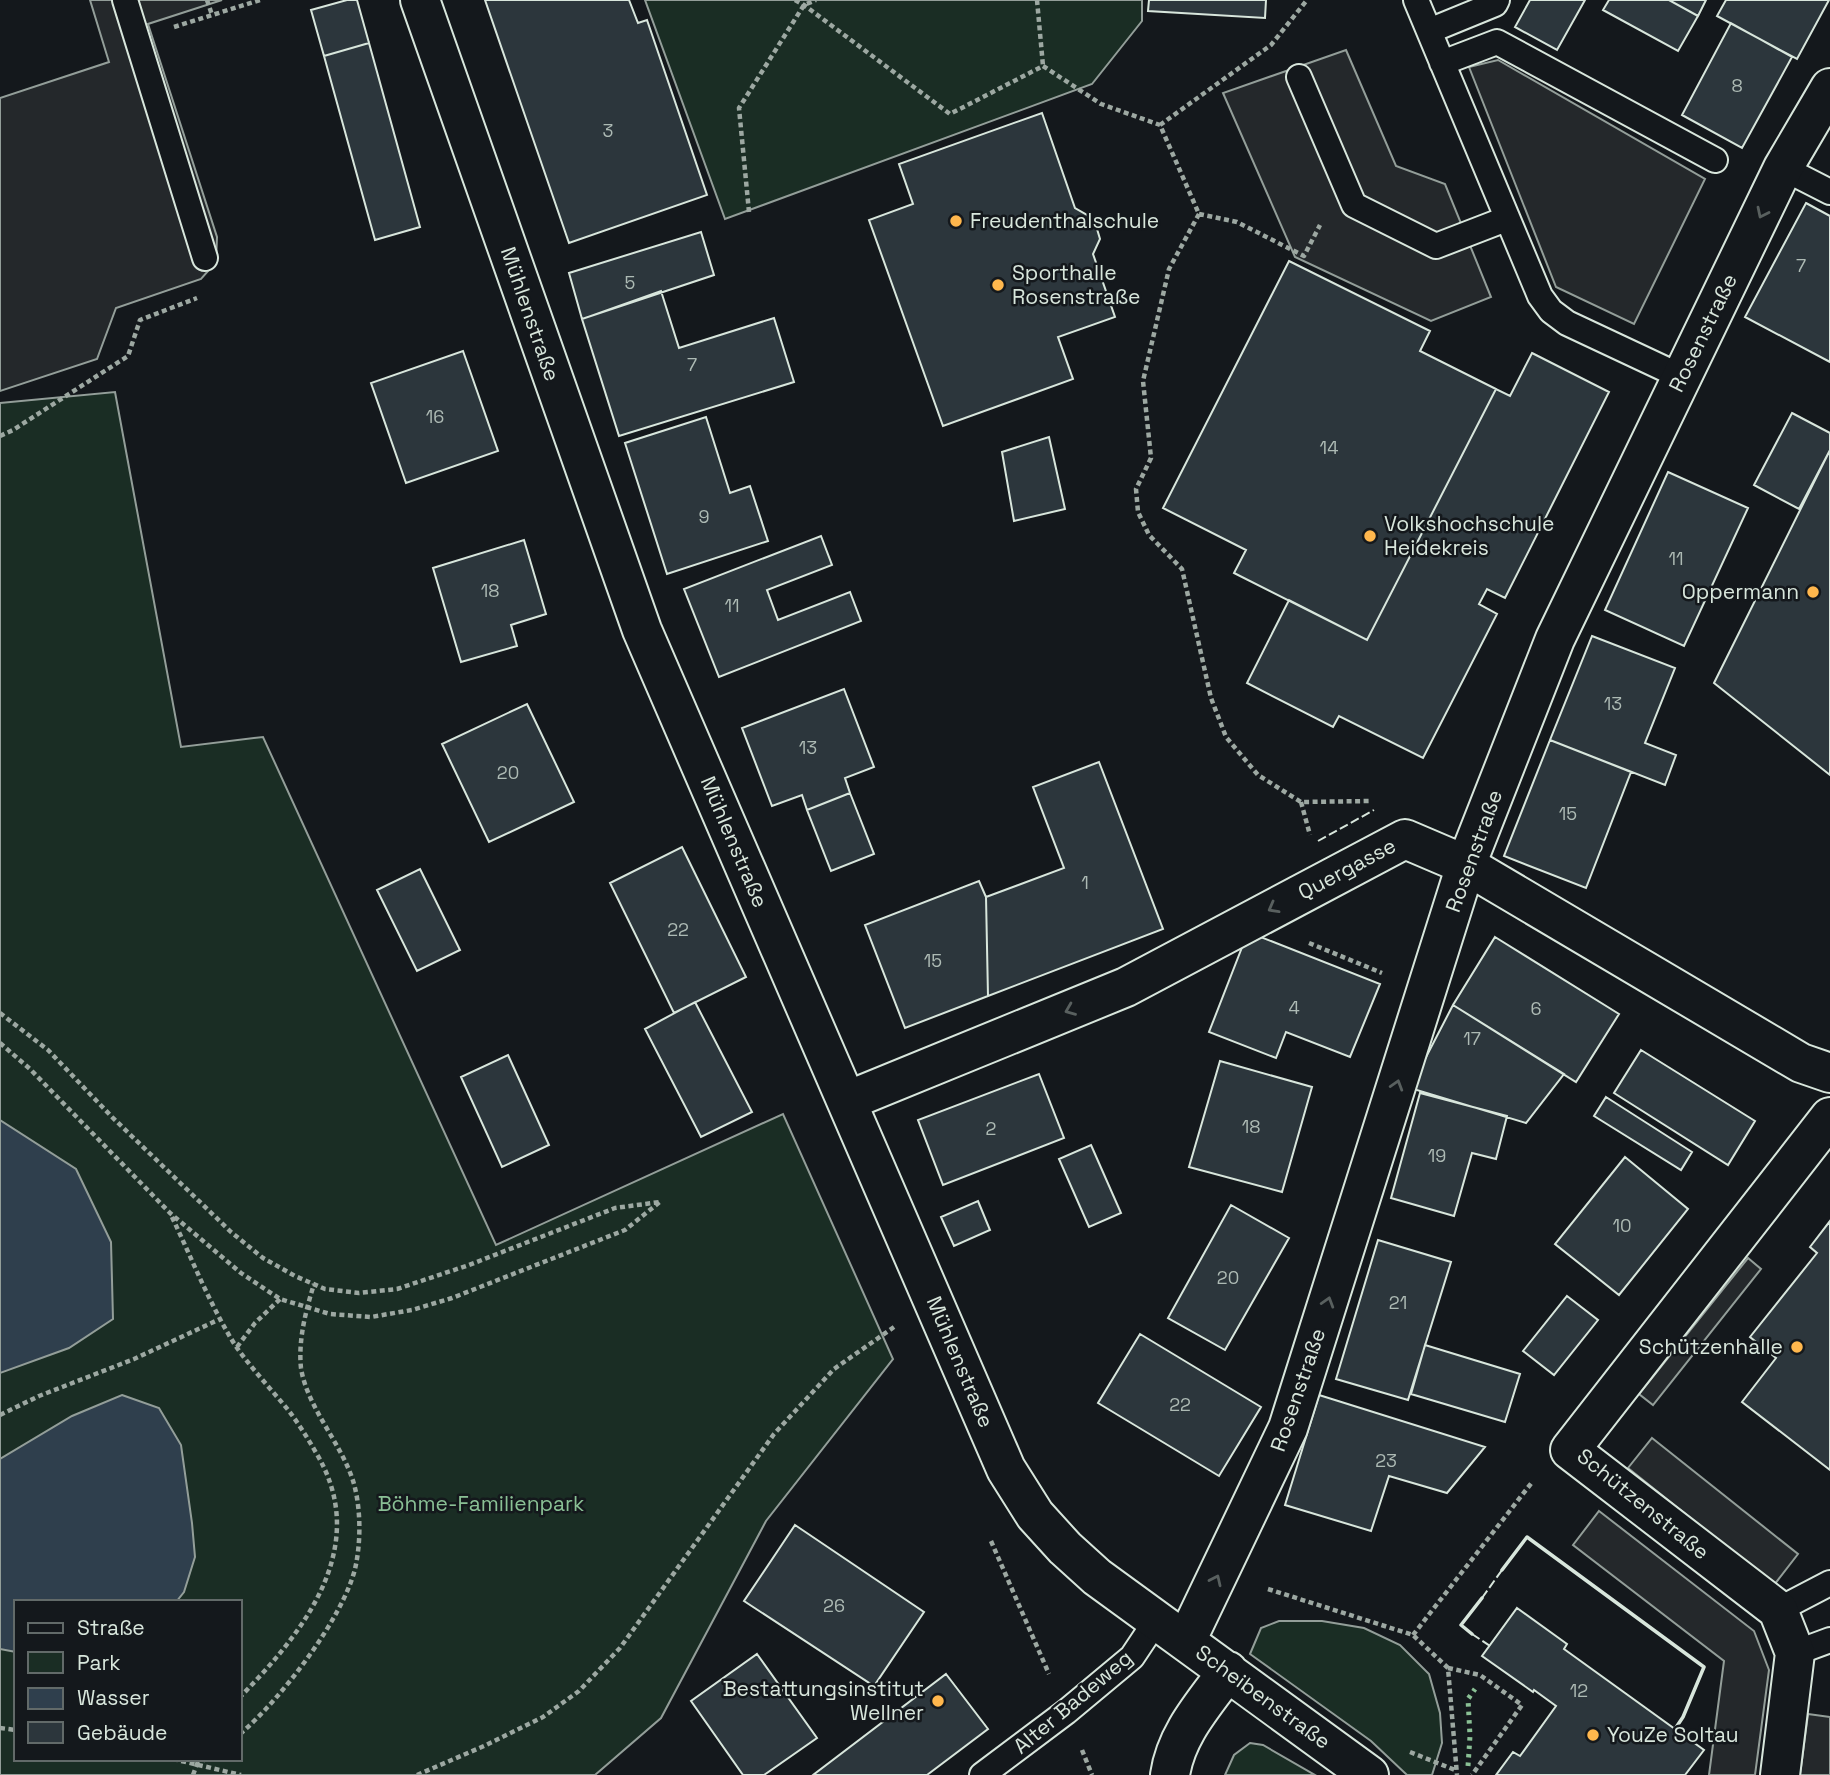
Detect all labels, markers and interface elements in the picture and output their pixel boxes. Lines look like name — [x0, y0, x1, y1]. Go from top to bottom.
house number: 8 — [1731, 74, 1743, 97]
house number: 3 — [603, 119, 613, 142]
one-way arrow — [1756, 206, 1770, 218]
place label: Freudenthalschule — [970, 207, 1159, 234]
marker: Freudenthalschule — [948, 213, 964, 229]
street label: Mühlenstraße — [495, 243, 566, 384]
house number: 7 — [1796, 254, 1806, 277]
place label: Sporthalle Rosenstraße — [1012, 259, 1140, 310]
street label: Rosenstraße — [1662, 269, 1743, 396]
house number: 5 — [625, 271, 635, 294]
marker: Sporthalle Rosenstraße — [990, 277, 1006, 293]
house number: 7 — [687, 353, 697, 376]
house number: 16 — [426, 405, 444, 428]
house number: 14 — [1320, 436, 1338, 459]
house number: 9 — [698, 505, 710, 528]
place label: Volkshochschule Heidekreis — [1384, 510, 1554, 561]
marker: Volkshochschule Heidekreis — [1362, 528, 1378, 544]
house number: 11 — [1668, 547, 1684, 570]
place label: Oppermann — [1682, 578, 1799, 605]
house number: 18 — [481, 579, 499, 602]
marker: Oppermann — [1805, 584, 1821, 600]
house number: 11 — [724, 594, 740, 617]
house number: 13 — [1604, 692, 1622, 715]
house number: 13 — [799, 736, 817, 759]
house number: 20 — [497, 761, 519, 784]
street label: Mühlenstraße — [695, 772, 774, 912]
street label: Rosenstraße — [1439, 786, 1508, 916]
house number: 15 — [1559, 802, 1577, 825]
street label: Quergasse — [1293, 832, 1400, 906]
house number: 1 — [1081, 871, 1089, 894]
one-way arrow — [1268, 900, 1281, 913]
house number: 22 — [667, 918, 689, 941]
house number: 15 — [924, 949, 942, 972]
house number: 4 — [1288, 996, 1300, 1019]
house number: 6 — [1530, 997, 1542, 1020]
one-way arrow — [1065, 1002, 1077, 1016]
house number: 17 — [1463, 1027, 1481, 1050]
one-way arrow — [1388, 1079, 1403, 1091]
house number: 18 — [1242, 1115, 1260, 1138]
house number: 2 — [986, 1117, 996, 1140]
house number: 19 — [1428, 1144, 1446, 1167]
house number: 10 — [1612, 1214, 1632, 1237]
house number: 20 — [1217, 1266, 1239, 1289]
house number: 21 — [1389, 1291, 1407, 1314]
street label: Mühlenstraße — [921, 1292, 1000, 1432]
one-way arrow — [1320, 1296, 1334, 1308]
street label: Rosenstraße — [1264, 1325, 1331, 1455]
place label: Schützenhalle — [1639, 1333, 1783, 1360]
marker: Schützenhalle — [1789, 1339, 1805, 1355]
house number: 22 — [1169, 1393, 1191, 1416]
street label: Schützenstraße — [1572, 1442, 1715, 1565]
house number: 23 — [1375, 1449, 1397, 1472]
park label: Böhme-Familienpark — [378, 1490, 584, 1517]
one-way arrow — [1208, 1575, 1222, 1587]
house number: 26 — [823, 1594, 845, 1617]
legend — [14, 1600, 242, 1761]
text: Straße — [77, 1614, 145, 1641]
street label: Scheibenstraße — [1190, 1639, 1336, 1755]
street label: Alter Badeweg — [1008, 1644, 1138, 1759]
text: Park — [77, 1649, 121, 1676]
place label: Bestattungsinstitut Wellner — [723, 1675, 924, 1726]
house number: 12 — [1570, 1679, 1588, 1702]
text: Wasser — [77, 1684, 150, 1711]
marker: Bestattungsinstitut Wellner — [930, 1693, 946, 1709]
text: Gebäude — [77, 1719, 167, 1746]
place label: YouZe Soltau — [1607, 1721, 1739, 1748]
marker: YouZe Soltau — [1585, 1727, 1601, 1743]

